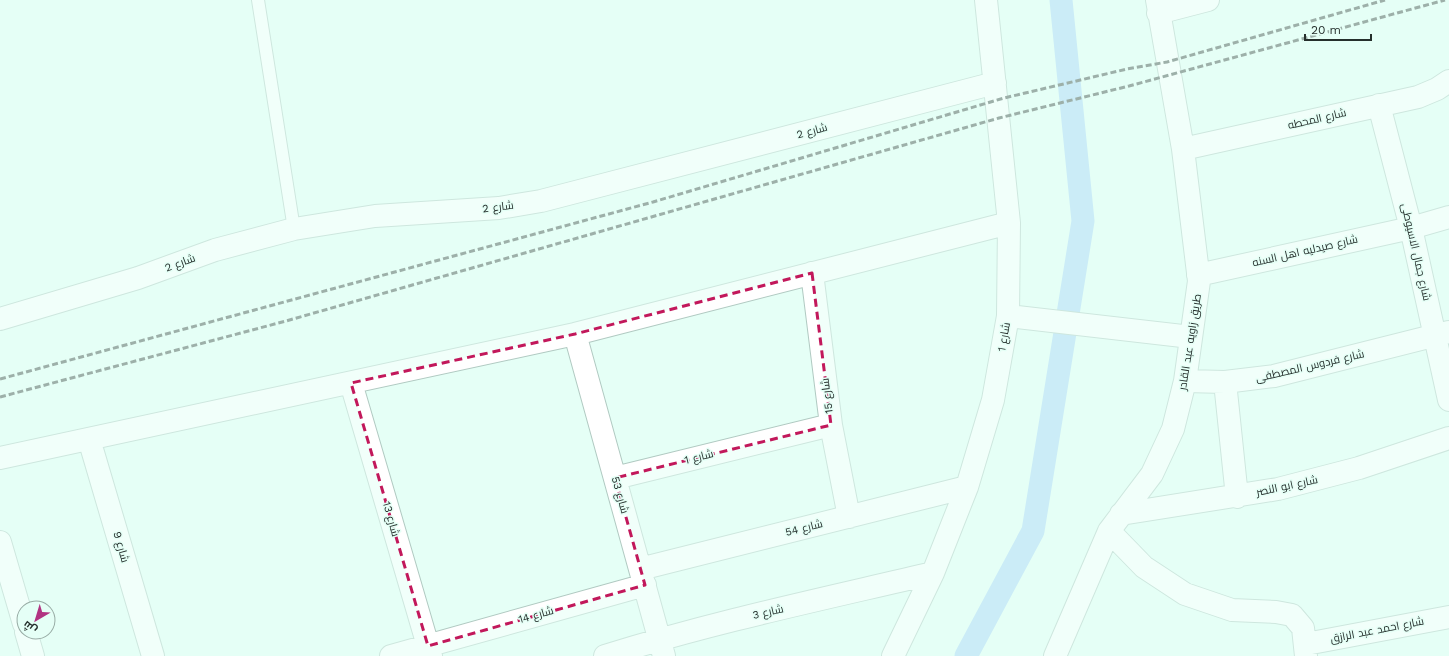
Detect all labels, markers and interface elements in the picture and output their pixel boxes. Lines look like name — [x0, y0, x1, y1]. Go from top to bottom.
scale bar — [1305, 16, 1371, 42]
text: 20 m — [1311, 23, 1341, 37]
street label: شارع المحطه — [1286, 106, 1348, 133]
street label: شارع 2 — [795, 121, 829, 142]
street label: شارع 2 — [482, 199, 515, 216]
street label: شارع جمال الاسيوطى — [1397, 202, 1434, 302]
street label: شارع صيدليه اهل السنه — [1251, 233, 1359, 270]
street label: شارع 2 — [163, 252, 197, 275]
street label: طريق زاويه عبد القادر — [1176, 293, 1204, 392]
street label: شارع 1 — [995, 321, 1014, 353]
street label: شارع فردوس المصطفى — [1254, 347, 1366, 386]
street label: شارع 15 — [818, 377, 837, 415]
street label: شارع 1 — [683, 447, 715, 468]
street label: شارع ابو النصر — [1254, 473, 1319, 500]
street label: شارع 53 — [608, 475, 631, 515]
street label: شارع 13 — [379, 500, 402, 538]
street label: شارع 54 — [784, 517, 824, 540]
street label: شارع 9 — [109, 530, 132, 564]
north arrow — [16, 600, 56, 640]
street label: شارع 3 — [751, 602, 785, 623]
street label: شارع 14 — [517, 604, 555, 627]
street label: شارع احمد عبد الرازق — [1329, 615, 1425, 646]
text: ش — [21, 618, 40, 637]

